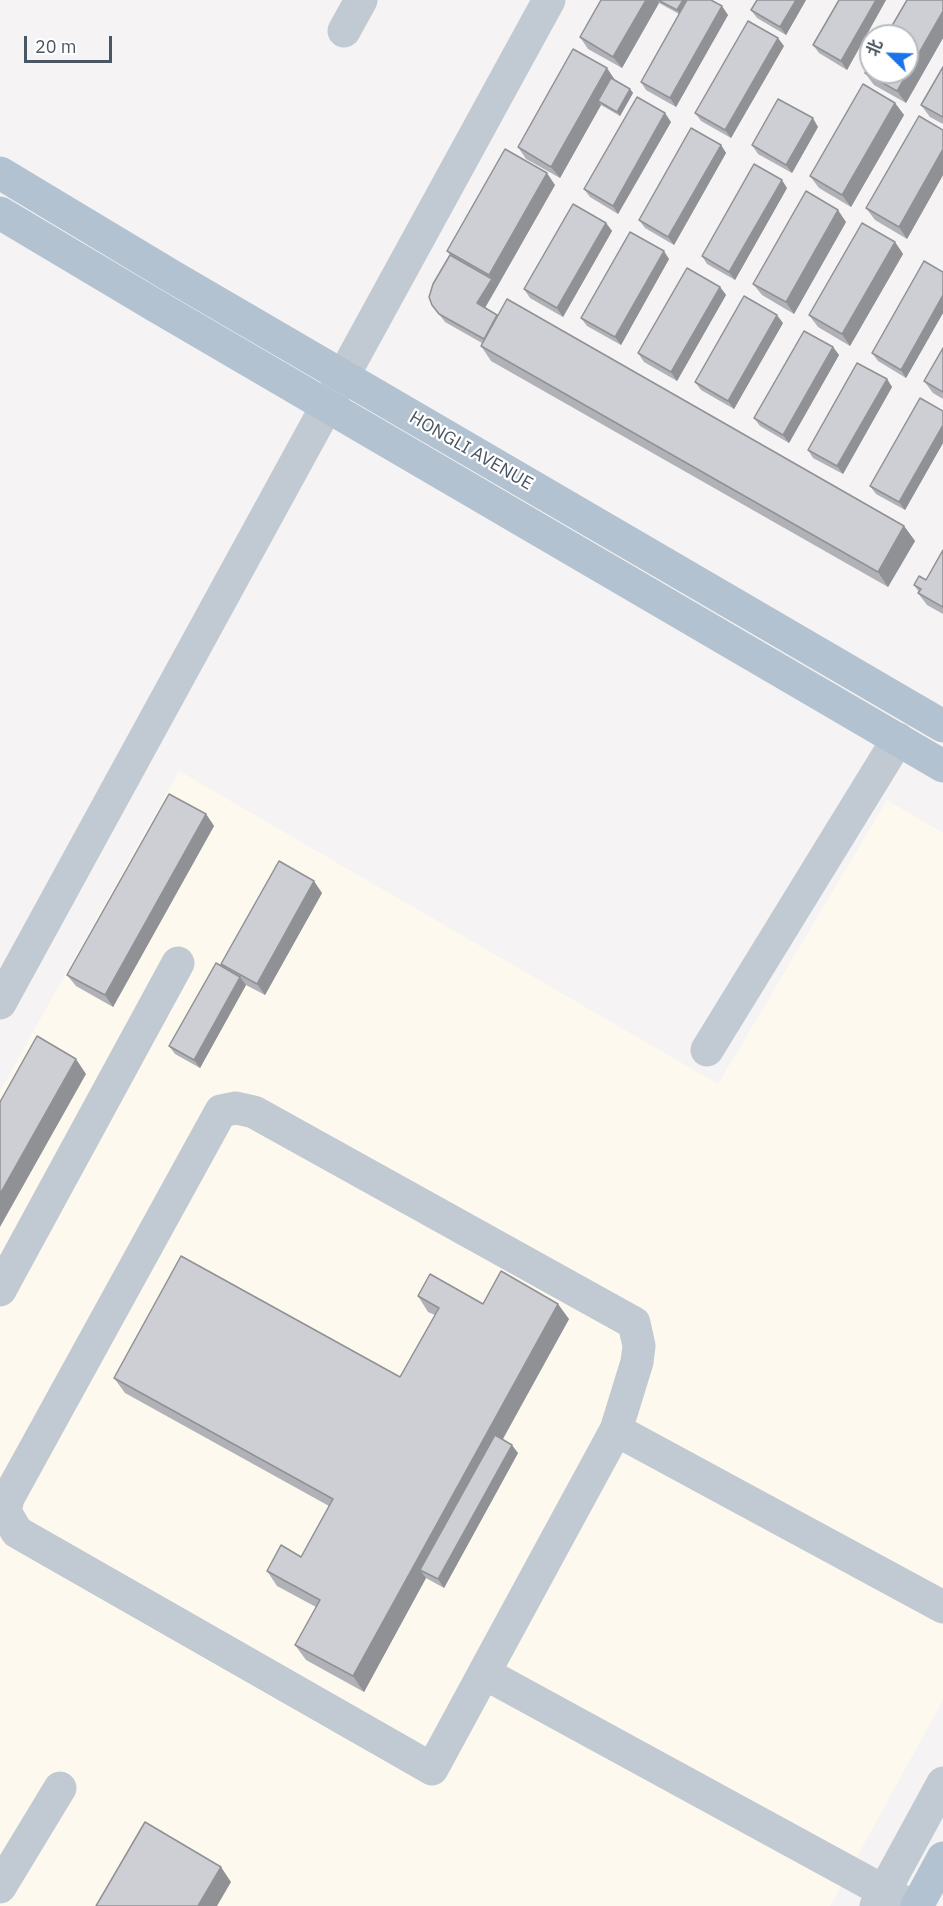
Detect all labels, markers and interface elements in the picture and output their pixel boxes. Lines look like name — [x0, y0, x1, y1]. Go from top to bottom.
scale bar — [27, 24, 116, 62]
north arrow — [859, 24, 919, 84]
text: 20 m — [35, 35, 77, 58]
text: 北 — [862, 36, 887, 59]
street label: HONGLI AVENUE — [405, 407, 537, 495]

